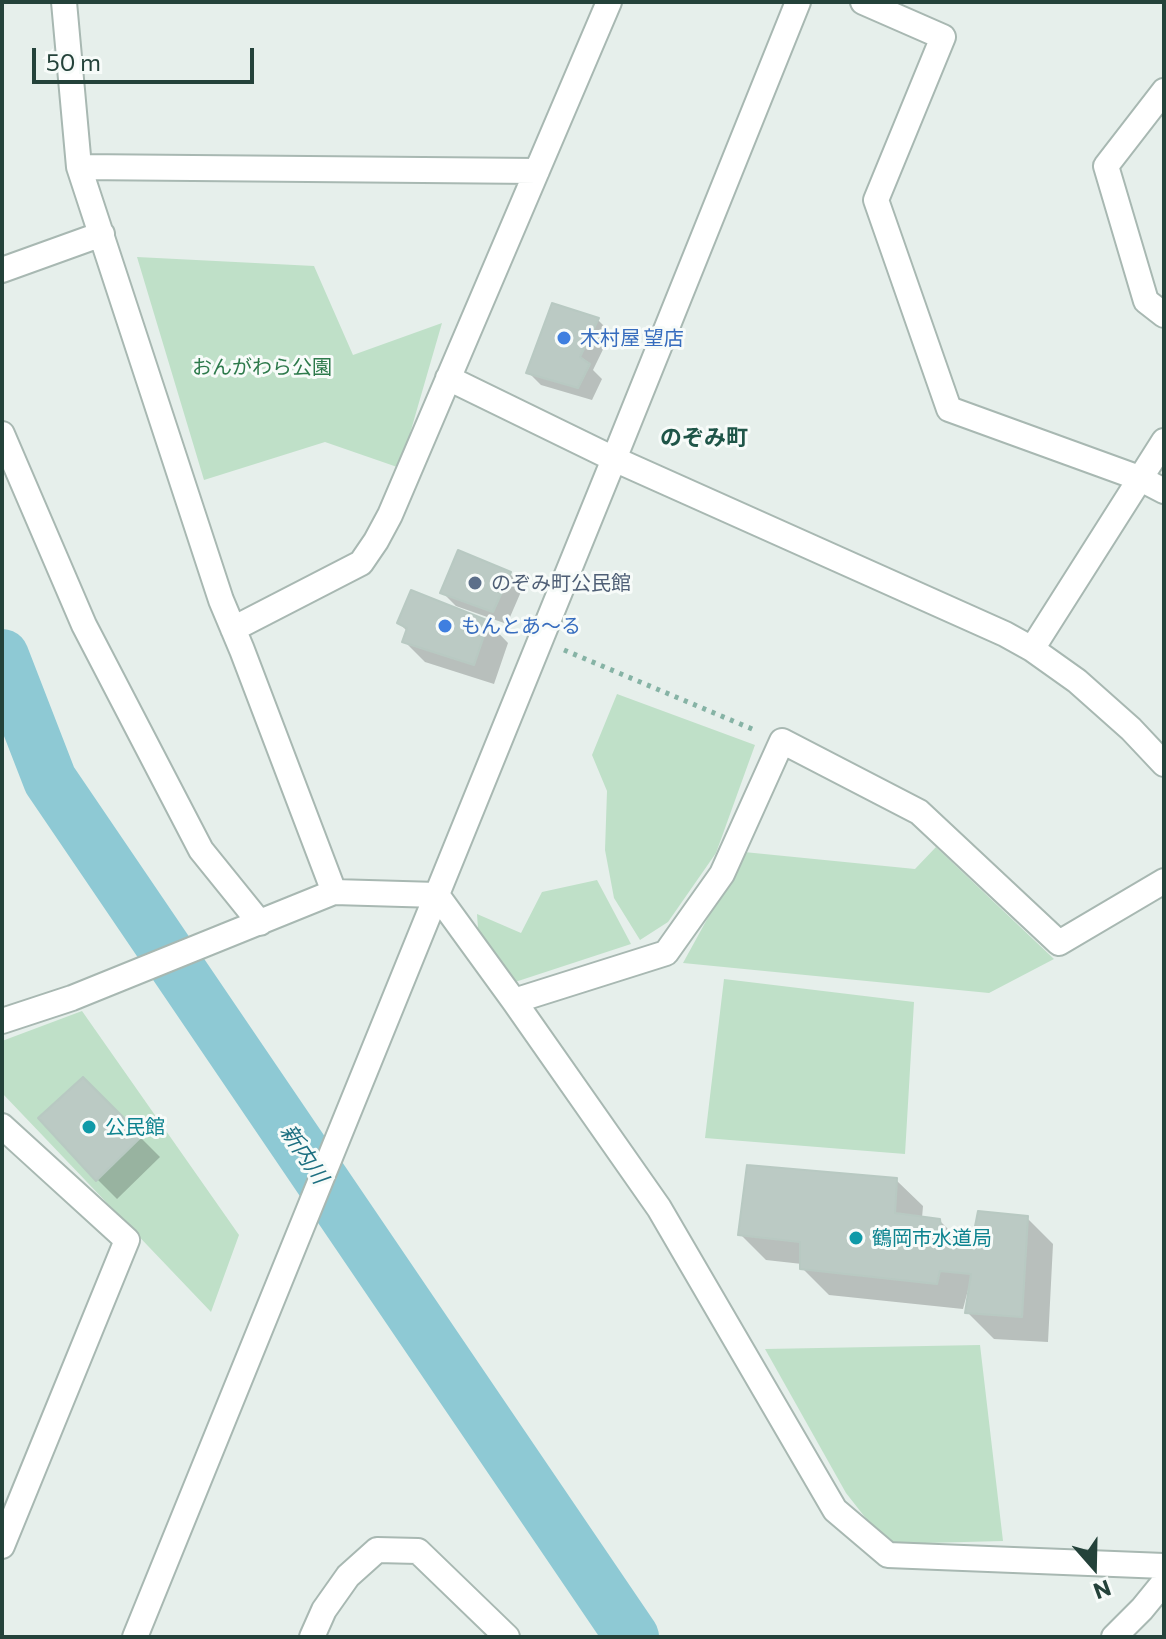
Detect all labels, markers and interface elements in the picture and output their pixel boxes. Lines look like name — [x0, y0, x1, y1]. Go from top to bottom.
scale bar — [36, 32, 258, 82]
text: 50 m — [46, 47, 101, 76]
place label: 木村屋 望店 — [580, 326, 684, 350]
marker: 木村屋 望店 — [555, 329, 573, 347]
park label: おんがわら公園 — [192, 355, 332, 379]
district label: のぞみ町 — [660, 425, 748, 451]
place label: のぞみ町公民館 — [491, 571, 631, 595]
marker: のぞみ町公民館 — [466, 574, 484, 592]
place label: もんとあ～る — [461, 614, 581, 638]
marker: もんとあ～る — [436, 617, 454, 635]
place label: 公民館 — [105, 1115, 165, 1139]
marker: 公民館 — [80, 1118, 98, 1136]
water label: 新内川 — [275, 1119, 333, 1189]
place label: 鶴岡市水道局 — [872, 1226, 992, 1250]
marker: 鶴岡市水道局 — [847, 1229, 865, 1247]
north arrow — [1054, 1527, 1134, 1607]
text: N — [1090, 1575, 1115, 1606]

